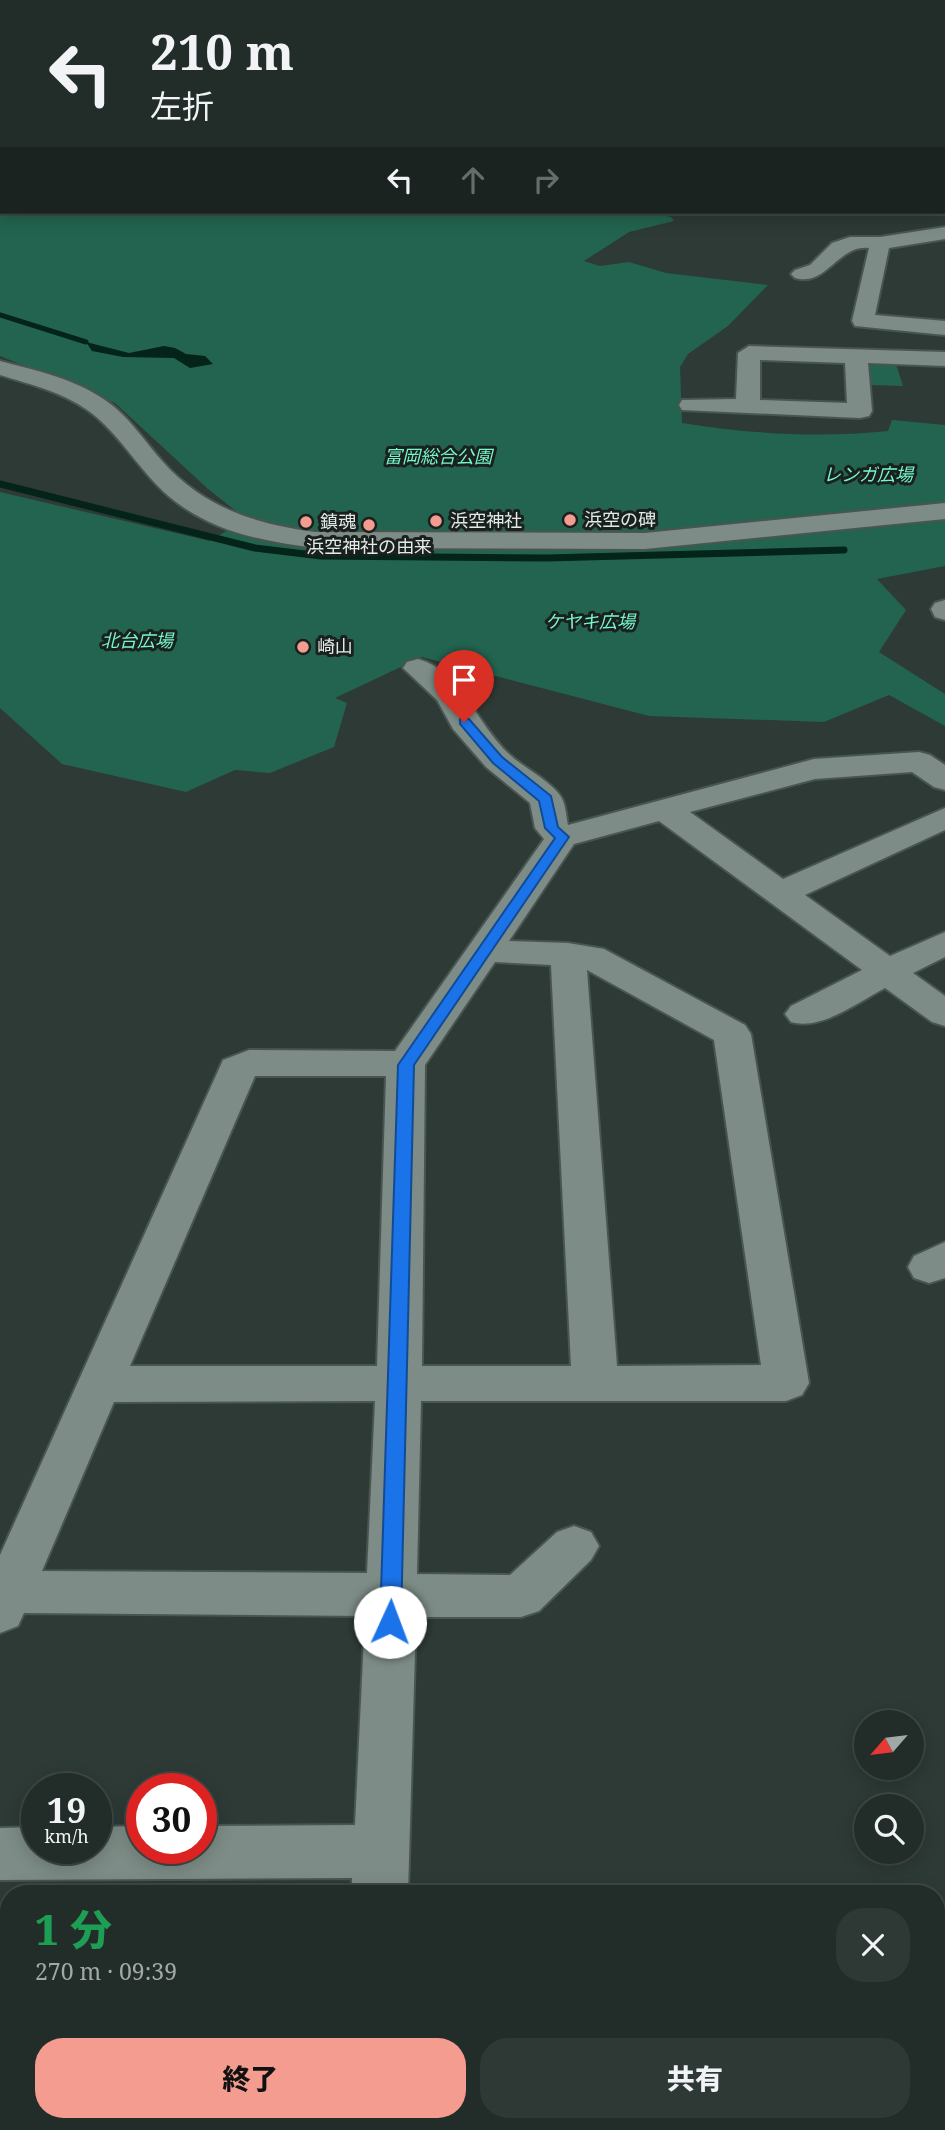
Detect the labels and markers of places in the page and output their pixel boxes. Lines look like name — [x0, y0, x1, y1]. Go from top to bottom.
place label: 浜空の碑 — [584, 507, 656, 531]
place label: 浜空神社 — [450, 508, 522, 532]
place label: 鎮魂 — [320, 509, 356, 533]
marker: 浜空の碑 — [562, 512, 578, 528]
marker: 浜空神社 — [428, 513, 444, 529]
marker: 鎮魂 — [298, 514, 314, 530]
marker: 浜空神社の由来 — [361, 517, 377, 533]
place label: 浜空神社の由来 — [306, 534, 432, 558]
place label: 崎山 — [317, 634, 353, 658]
marker: 崎山 — [295, 639, 311, 655]
pin — [434, 650, 494, 722]

